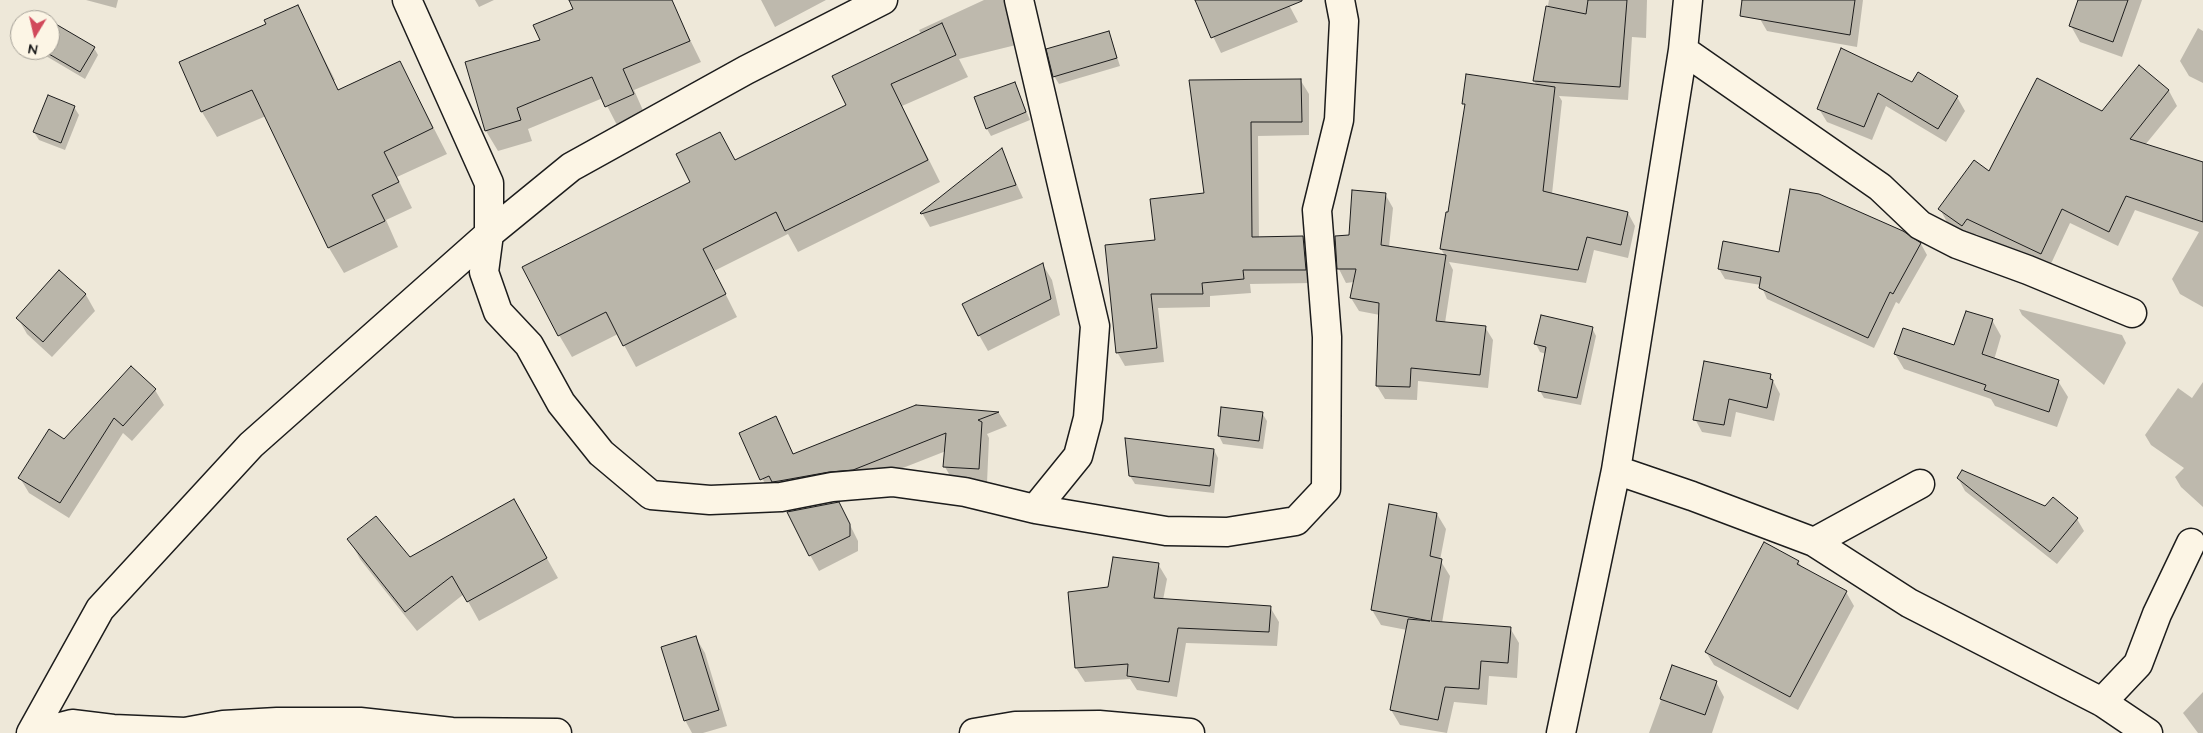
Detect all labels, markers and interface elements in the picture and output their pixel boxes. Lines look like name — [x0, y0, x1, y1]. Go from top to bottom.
north arrow — [10, 10, 60, 60]
text: N — [27, 38, 39, 59]

